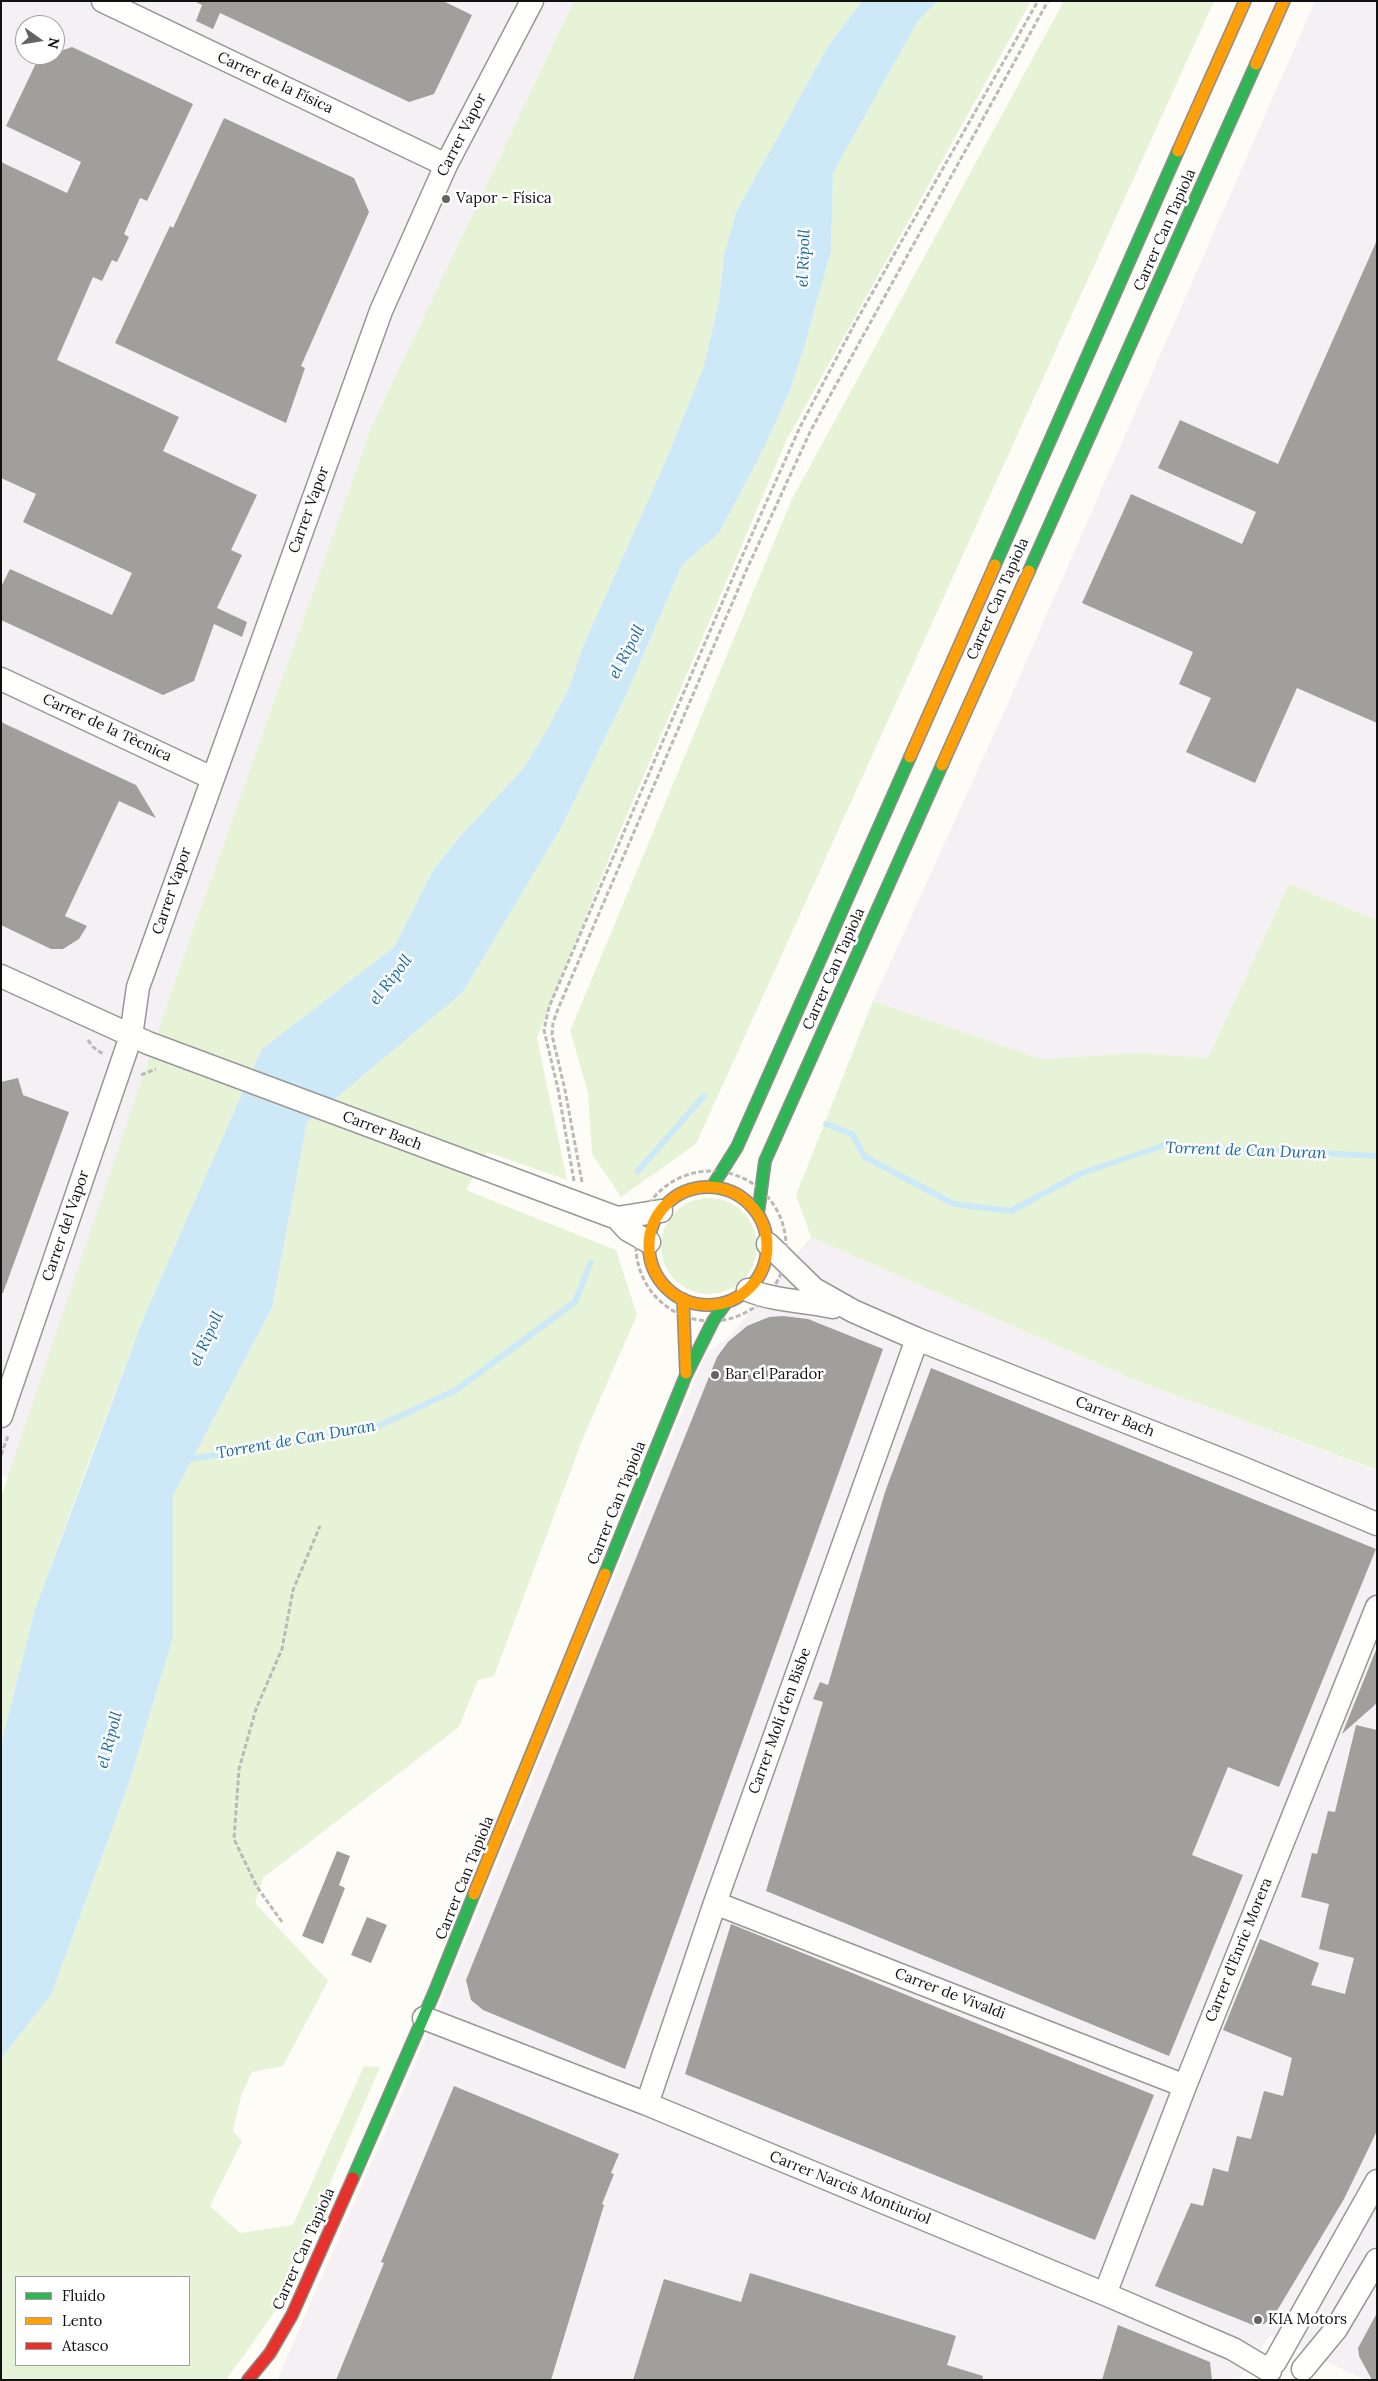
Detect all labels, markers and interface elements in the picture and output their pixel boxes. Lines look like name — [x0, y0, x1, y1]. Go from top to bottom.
north arrow — [15, 15, 65, 65]
text: N — [44, 36, 64, 50]
street label: Carrer de la Física — [214, 48, 336, 118]
street label: Carrer Vapor — [433, 90, 491, 180]
street label: Carrer Can Tapiola — [1130, 166, 1200, 294]
place label: Vapor - Física — [456, 190, 552, 208]
marker: Vapor - Física — [440, 193, 452, 205]
water label: el Ripoll — [793, 229, 815, 287]
street label: Carrer Vapor — [285, 464, 333, 556]
street label: Carrer Can Tapiola — [963, 535, 1033, 663]
water label: el Ripoll — [605, 622, 649, 682]
street label: Carrer de la Tècnica — [40, 690, 174, 766]
street label: Carrer Vapor — [149, 845, 195, 937]
street label: Carrer Can Tapiola — [799, 905, 869, 1033]
water label: el Ripoll — [366, 951, 416, 1009]
street label: Carrer Bach — [340, 1108, 424, 1154]
water label: Torrent de Can Duran — [1165, 1139, 1327, 1163]
street label: Carrer del Vapor — [39, 1168, 93, 1284]
water label: el Ripoll — [186, 1309, 228, 1369]
place label: Bar el Parador — [725, 1366, 824, 1384]
marker: Bar el Parador — [709, 1369, 721, 1381]
street label: Carrer Bach — [1073, 1393, 1157, 1441]
water label: Torrent de Can Duran — [215, 1417, 377, 1463]
street label: Carrer Can Tapiola — [584, 1439, 650, 1567]
street label: Carrer Molí d'en Bisbe — [745, 1645, 815, 1797]
water label: el Ripoll — [93, 1709, 127, 1771]
street label: Carrer Can Tapiola — [432, 1814, 498, 1942]
street label: Carrer d'Enric Morera — [1202, 1875, 1276, 2025]
street label: Carrer de Vivaldi — [892, 1965, 1008, 2023]
street label: Carrer Narcis Montiuriol — [767, 2147, 933, 2229]
street label: Carrer Can Tapiola — [269, 2185, 339, 2313]
legend — [15, 2276, 190, 2366]
text: Fluido — [62, 2286, 105, 2305]
text: Lento — [62, 2311, 102, 2330]
place label: KIA Motors — [1268, 2311, 1347, 2329]
marker: KIA Motors — [1252, 2314, 1264, 2326]
text: Atasco — [62, 2336, 108, 2355]

